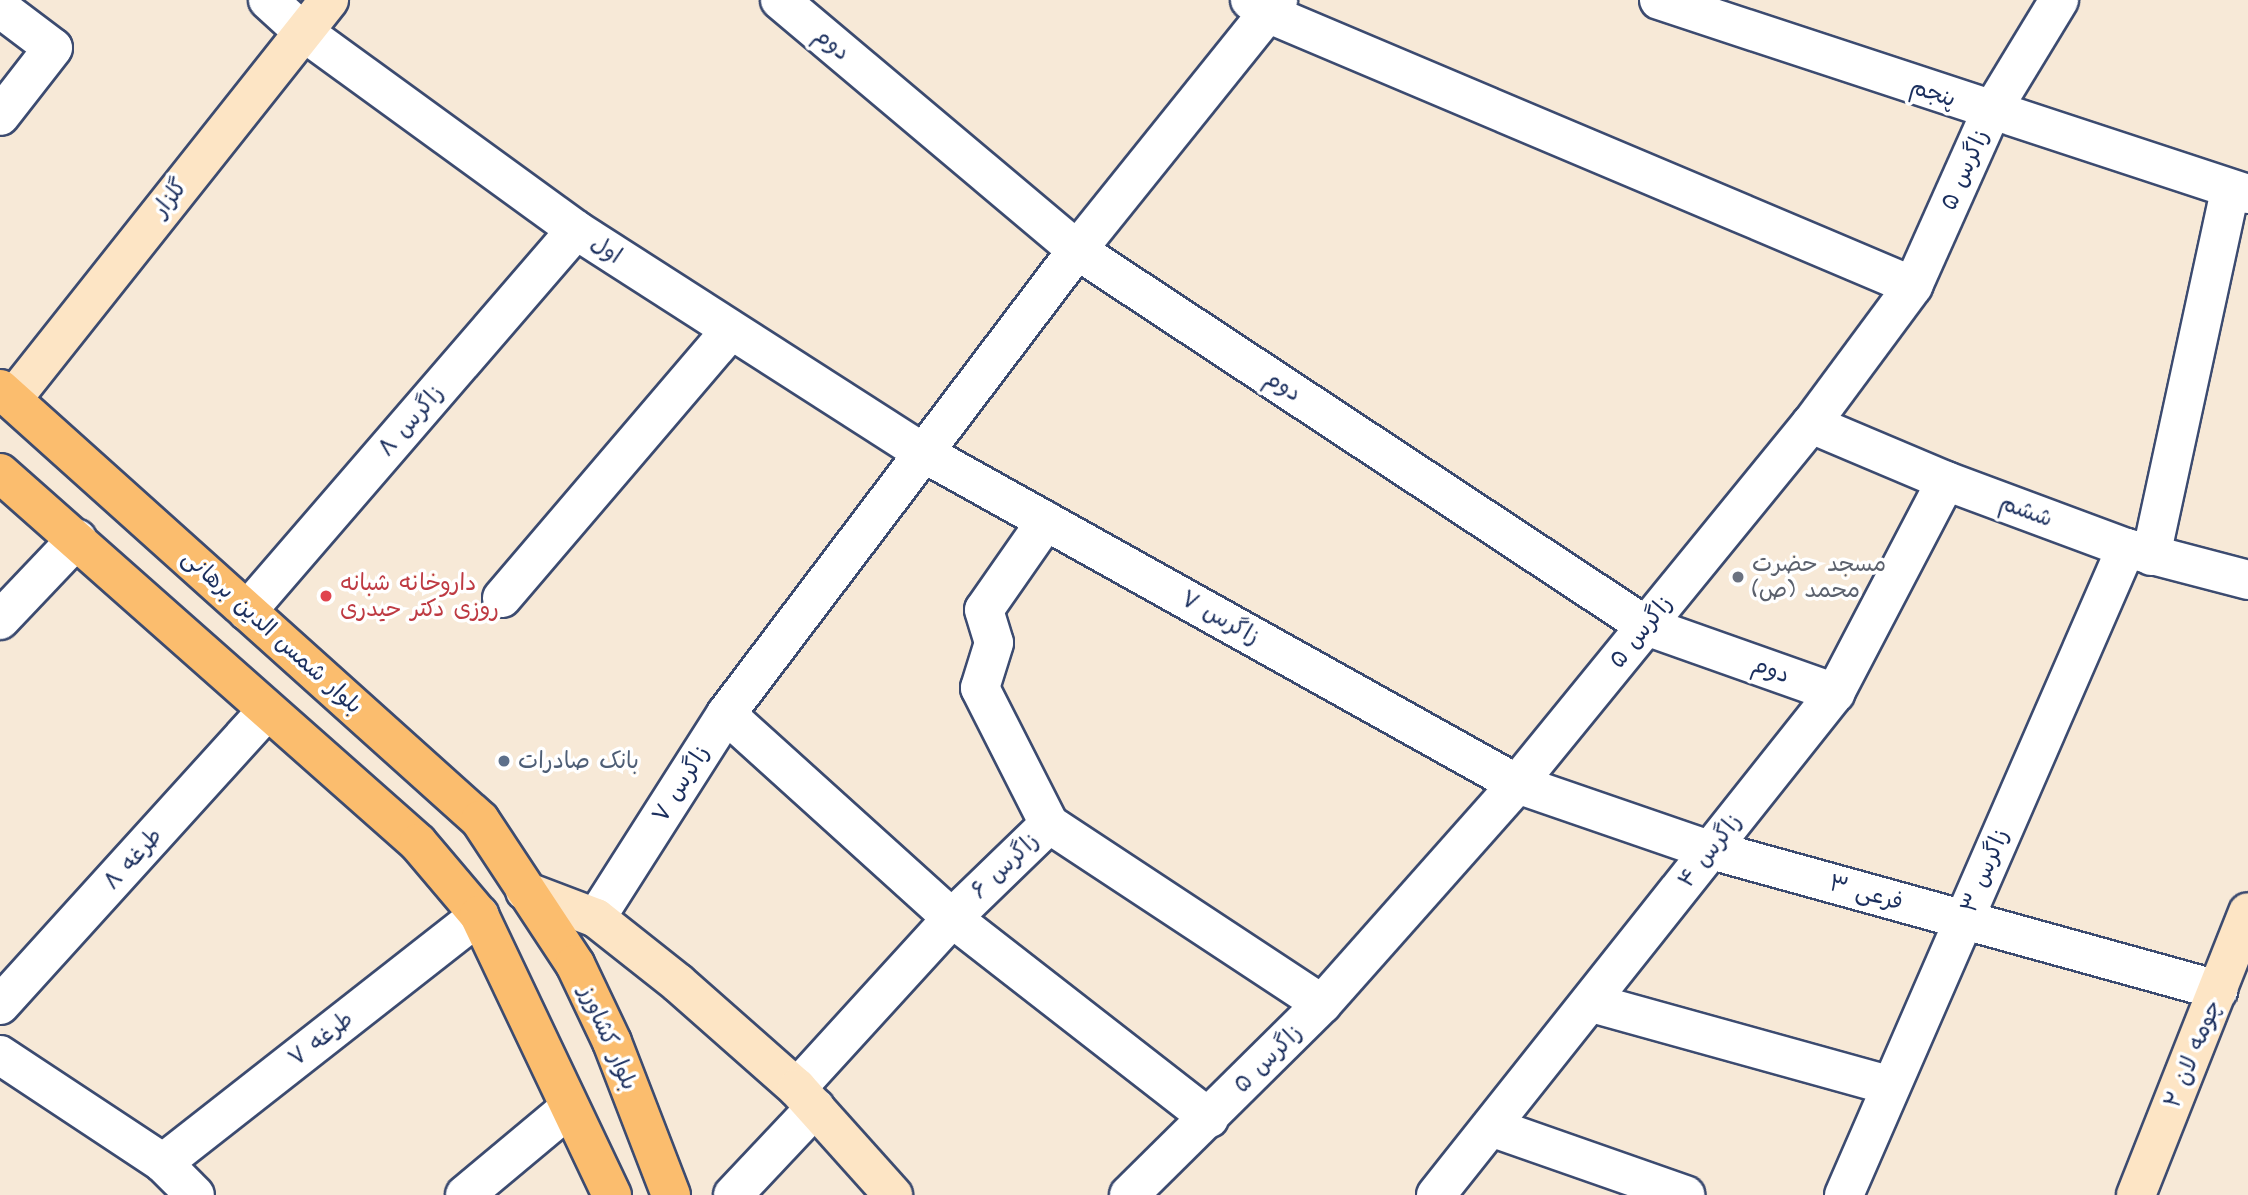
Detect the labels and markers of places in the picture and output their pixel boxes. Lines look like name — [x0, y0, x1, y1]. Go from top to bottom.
place label: مسجد حضرت محمد (ص) — [1752, 550, 1886, 604]
place label: داروخانه شبانه روزی دکتر حیدری — [340, 569, 499, 623]
marker: مسجد حضرت محمد (ص) — [1730, 569, 1746, 585]
marker: داروخانه شبانه روزی دکتر حیدری — [318, 588, 334, 604]
place label: بانک صادرات — [518, 747, 639, 775]
marker: بانک صادرات — [496, 753, 512, 769]

